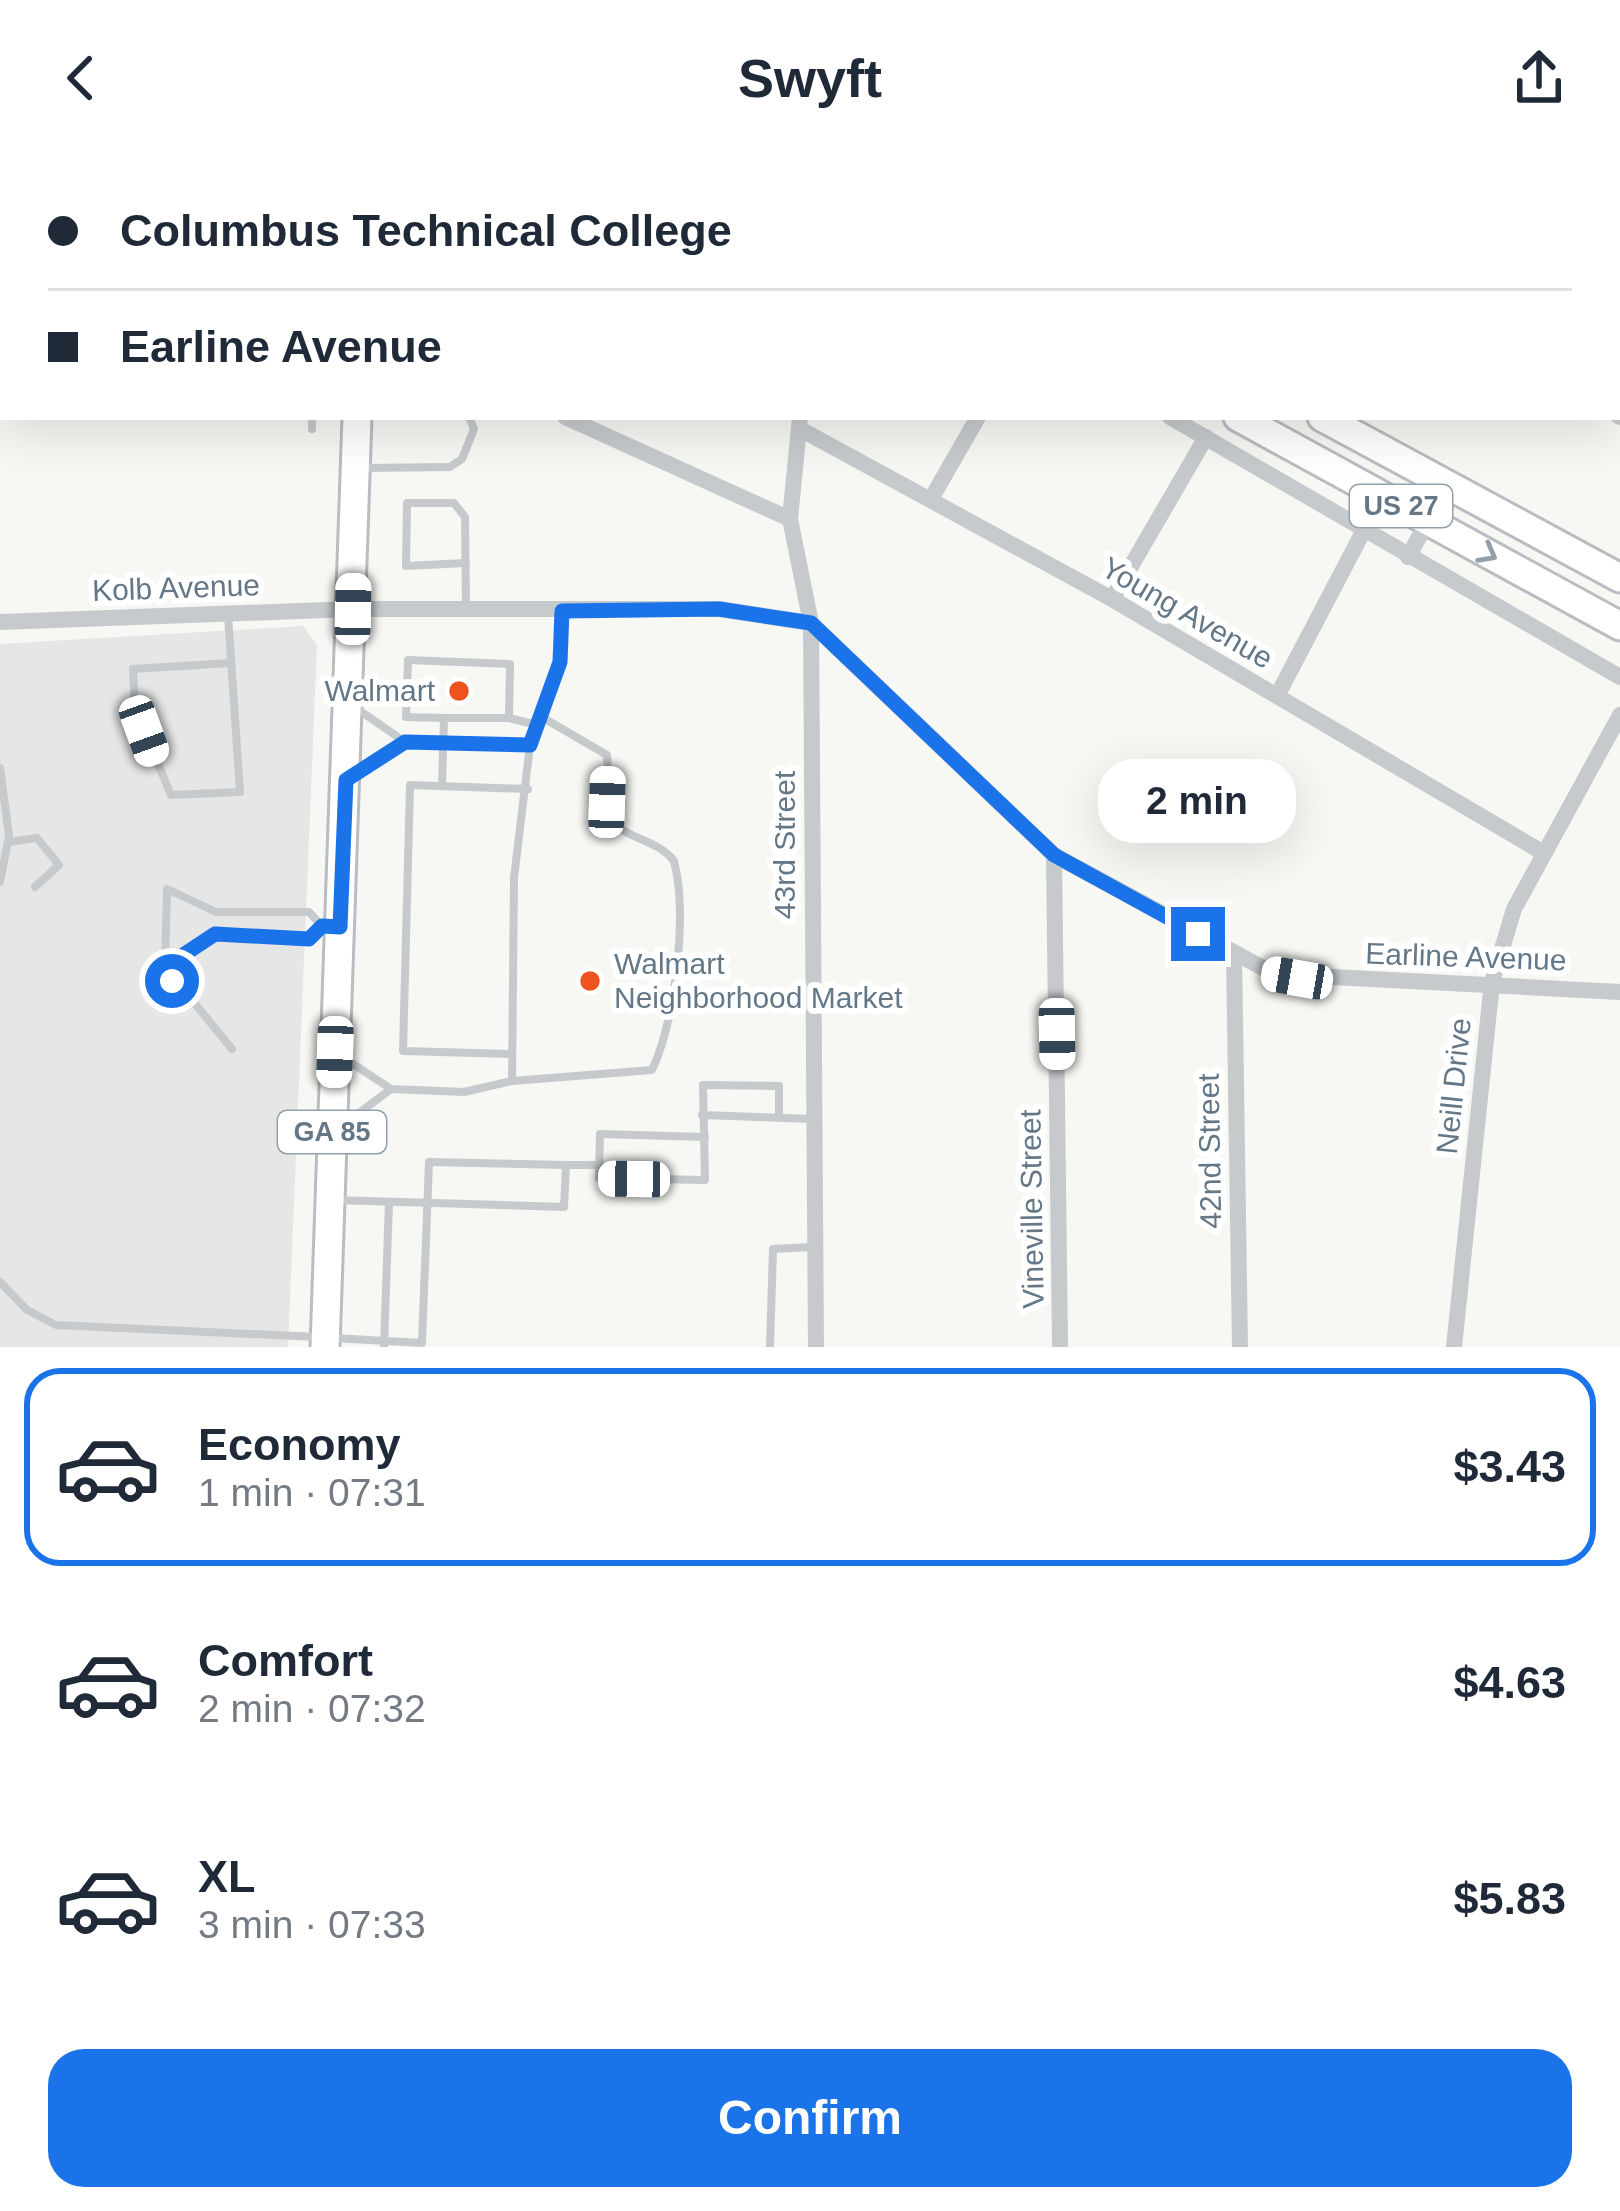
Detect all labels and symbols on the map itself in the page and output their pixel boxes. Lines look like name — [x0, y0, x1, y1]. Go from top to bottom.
road number: US 27 — [1350, 485, 1452, 527]
one-way arrow — [1475, 540, 1496, 563]
street label: Young Avenue — [1096, 550, 1279, 675]
street label: Kolb Avenue — [91, 568, 260, 607]
car — [334, 573, 372, 645]
place label: Walmart — [324, 674, 436, 707]
marker: Walmart — [446, 678, 472, 704]
car — [115, 691, 173, 771]
callout: 2 min — [1099, 760, 1297, 844]
car — [588, 765, 626, 839]
street label: 43rd Street — [768, 770, 801, 919]
route end — [1171, 907, 1225, 961]
street label: Earline Avenue — [1365, 936, 1567, 977]
place label: Walmart Neighborhood Market — [614, 947, 903, 1014]
route start — [145, 954, 199, 1008]
car — [1258, 954, 1336, 1002]
marker: Walmart Neighborhood Market — [577, 968, 603, 994]
car — [1038, 998, 1076, 1070]
car — [316, 1015, 354, 1089]
street label: Neill Drive — [1430, 1016, 1477, 1156]
street label: 42nd Street — [1192, 1073, 1227, 1229]
street label: Vineville Street — [1013, 1108, 1050, 1309]
road number: GA 85 — [278, 1111, 386, 1153]
car — [598, 1160, 670, 1198]

